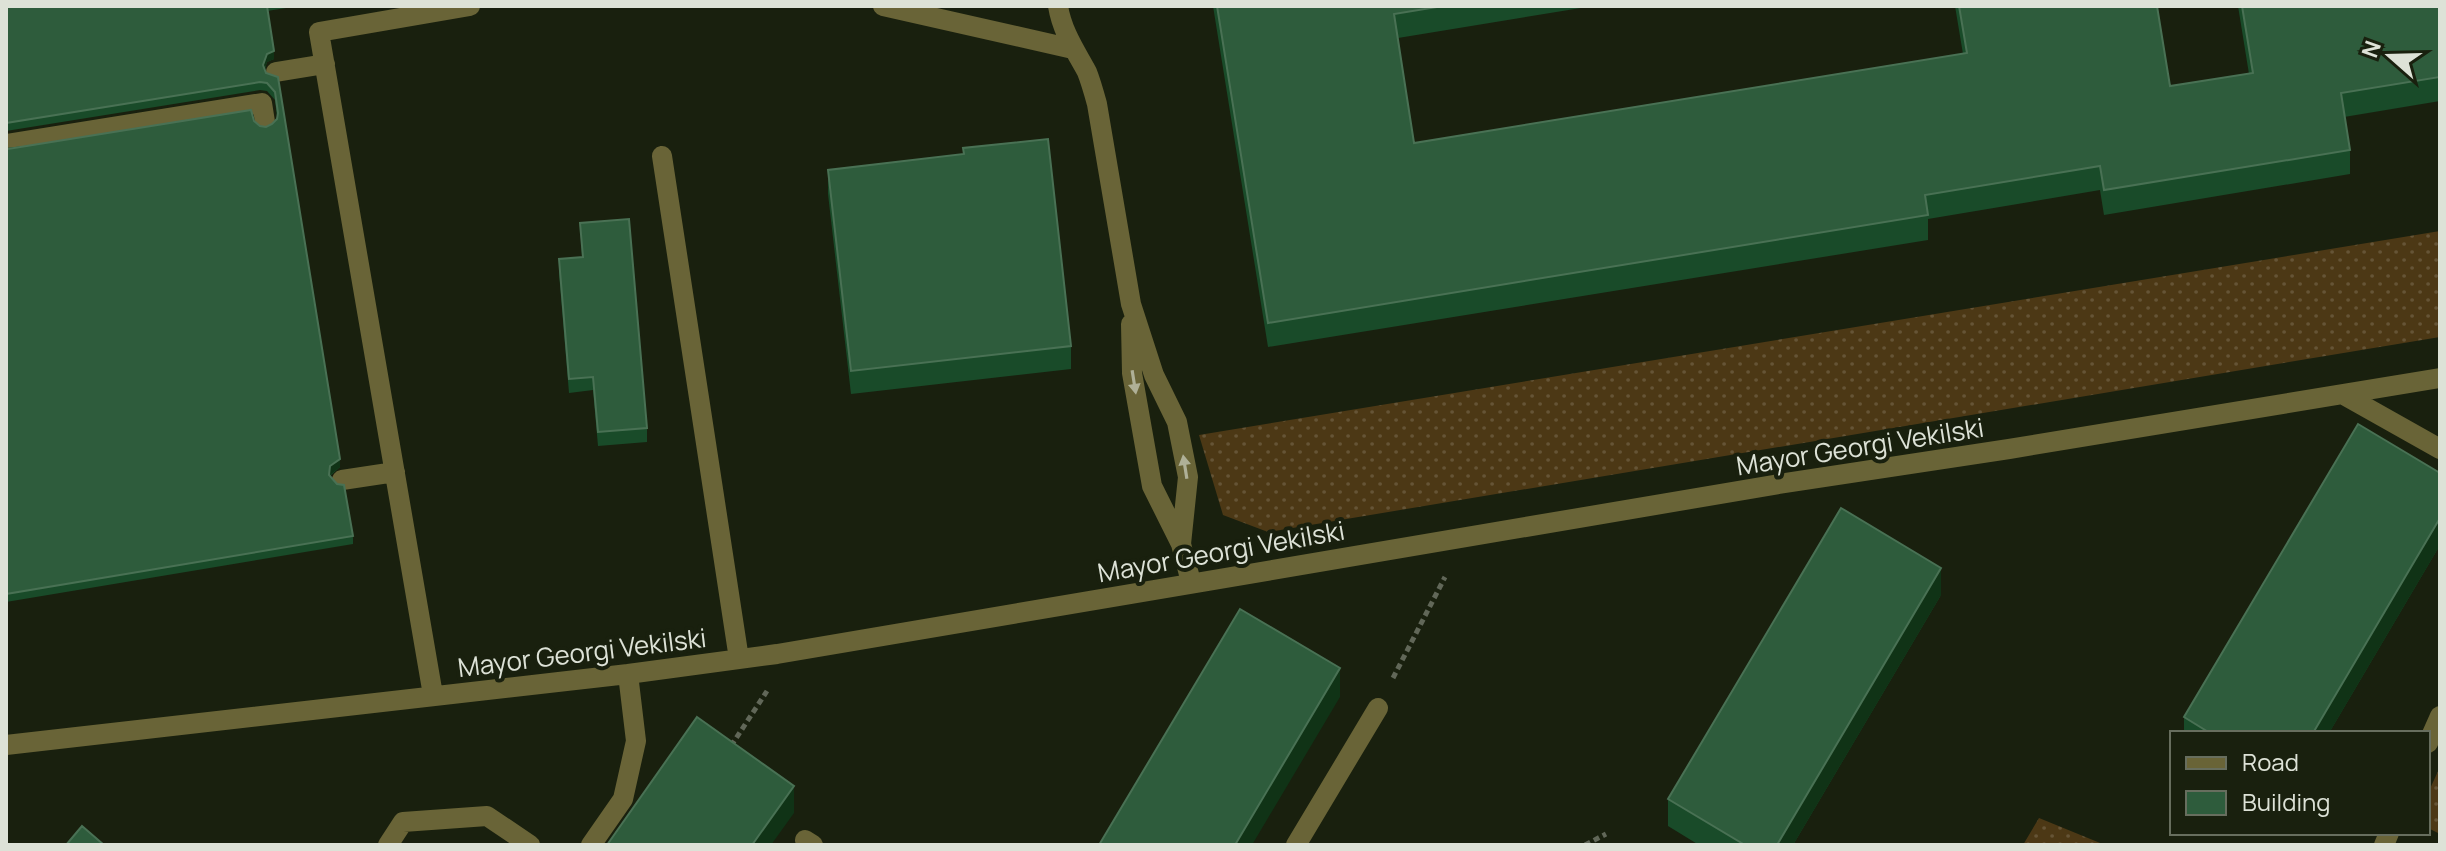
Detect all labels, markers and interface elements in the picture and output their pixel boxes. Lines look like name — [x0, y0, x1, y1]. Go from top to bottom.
north arrow — [2350, 16, 2430, 96]
text: N — [2354, 37, 2388, 62]
one-way arrow — [1128, 369, 1141, 394]
street label: Mayor Georgi Vekilski — [1734, 409, 1986, 483]
one-way arrow — [1178, 454, 1191, 479]
street label: Mayor Georgi Vekilski — [1095, 512, 1347, 590]
street label: Mayor Georgi Vekilski — [456, 619, 708, 685]
legend — [2170, 731, 2430, 835]
text: Road — [2242, 745, 2299, 778]
text: Building — [2242, 785, 2330, 818]

